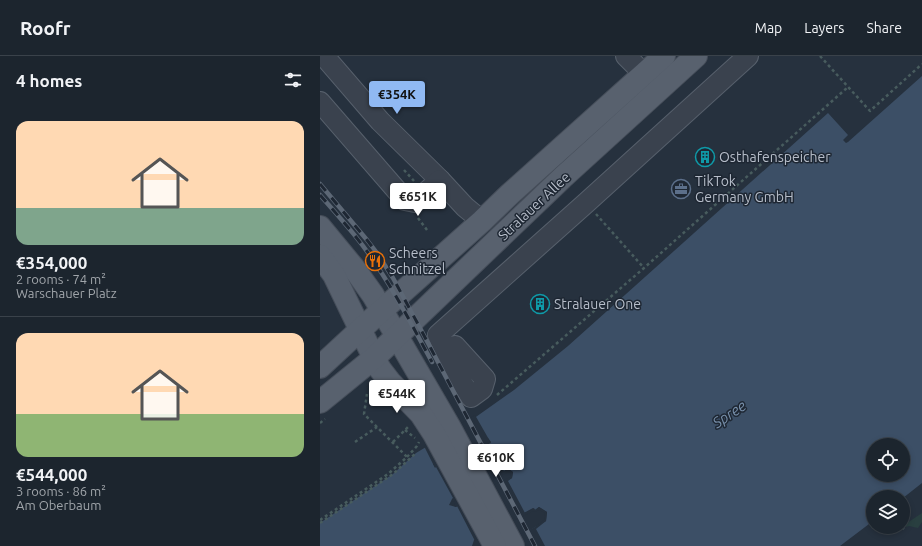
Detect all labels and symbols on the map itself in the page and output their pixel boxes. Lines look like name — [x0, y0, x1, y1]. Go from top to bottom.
pin: €354K — [369, 81, 425, 115]
building icon: Osthafenspeicher — [694, 146, 716, 168]
place label: Osthafenspeicher — [719, 149, 831, 165]
street label: Stralauer Allee — [495, 169, 573, 243]
place label: TikTok Germany GmbH — [695, 173, 794, 205]
office icon: TikTok Germany GmbH — [670, 178, 692, 200]
pin: €651K — [390, 183, 446, 217]
place label: Scheers Schnitzel — [389, 245, 446, 277]
restaurant icon: Scheers Schnitzel — [364, 250, 386, 272]
building icon: Stralauer One — [529, 293, 551, 315]
place label: Stralauer One — [554, 296, 641, 312]
pin: €544K — [369, 380, 425, 414]
water label: Spree — [708, 397, 749, 432]
pin: €610K — [468, 444, 524, 478]

